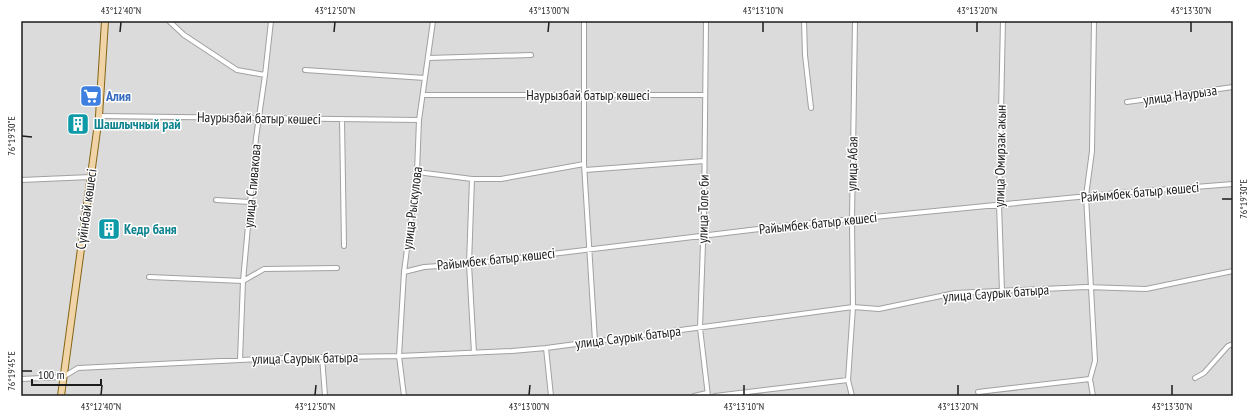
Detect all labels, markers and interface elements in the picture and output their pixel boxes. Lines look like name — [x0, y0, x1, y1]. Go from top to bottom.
text: 43°12'40"N — [101, 4, 141, 17]
text: 43°12'50"N — [315, 4, 355, 17]
text: 43°13'00"N — [529, 4, 569, 17]
text: 43°13'10"N — [743, 4, 783, 17]
text: 43°13'20"N — [957, 4, 997, 17]
text: 43°13'30"N — [1171, 4, 1211, 17]
street label: улица Наурыза — [1142, 81, 1218, 109]
supermarket icon: Алия — [78, 83, 104, 109]
street label: Наурызбай батыр көшесі — [526, 86, 650, 104]
place label: Алия — [105, 87, 131, 105]
street label: улица Омирзак акын — [990, 105, 1010, 207]
street label: Наурызбай батыр көшесі — [197, 108, 321, 128]
building icon: Шашлычный рай — [65, 111, 91, 137]
place label: Шашлычный рай — [94, 115, 181, 133]
text: 76°19'30"E — [5, 116, 18, 156]
street label: улица Абая — [843, 136, 861, 192]
street label: улица Спивакова — [239, 143, 265, 229]
street label: улица Рыскулова — [398, 165, 426, 251]
street label: Сүйінбай көшесі — [71, 168, 101, 250]
street label: улица Толе би — [693, 174, 713, 244]
street label: Райымбек батыр көшесі — [1080, 178, 1200, 206]
text: 76°19'30"E — [1237, 179, 1250, 219]
street label: Райымбек батыр көшесі — [758, 208, 878, 238]
building icon: Кедр баня — [96, 216, 122, 242]
place label: Кедр баня — [124, 220, 177, 238]
street label: Райымбек батыр көшесі — [436, 244, 556, 274]
street label: улица Саурык батыра — [942, 280, 1050, 306]
street label: улица Саурык батыра — [574, 322, 682, 352]
street label: улица Саурык батыра — [252, 348, 358, 368]
text: 76°19'45"E — [5, 351, 18, 391]
scale bar — [32, 361, 101, 387]
text: 100 m — [38, 367, 65, 382]
text: 43°12'40"N — [81, 400, 121, 413]
text: 43°12'50"N — [295, 400, 335, 413]
text: 43°13'00"N — [509, 400, 549, 413]
text: 43°13'10"N — [724, 400, 764, 413]
text: 43°13'20"N — [938, 400, 978, 413]
text: 43°13'30"N — [1152, 400, 1192, 413]

